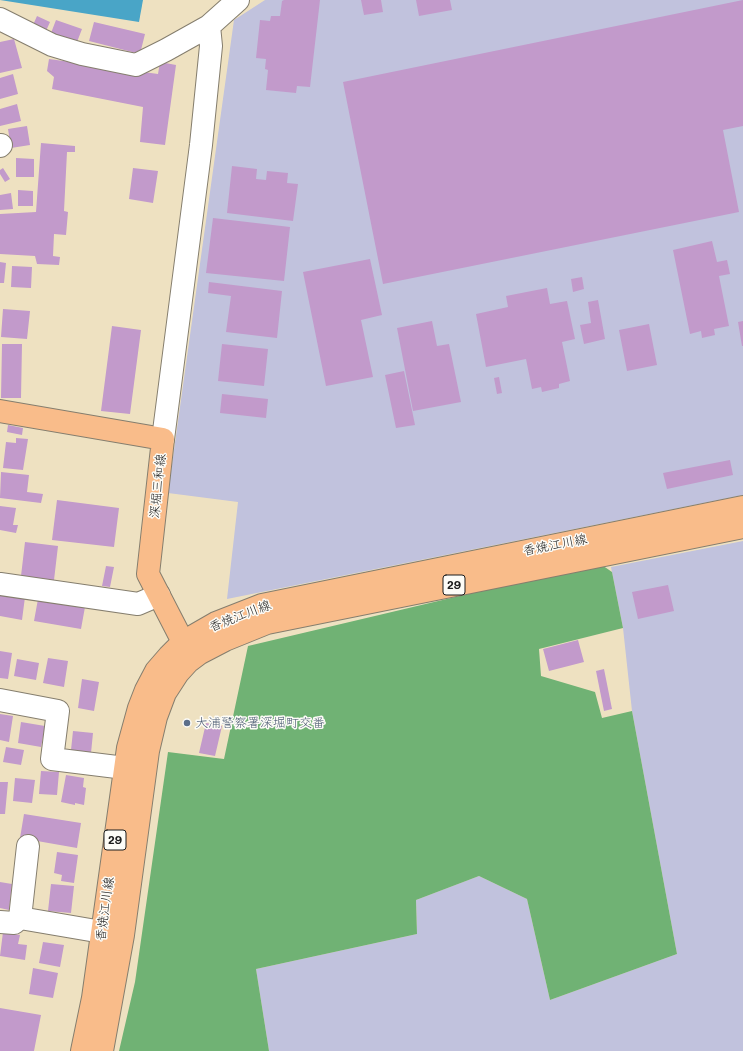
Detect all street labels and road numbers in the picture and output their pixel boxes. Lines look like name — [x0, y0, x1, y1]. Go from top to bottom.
street label: 深堀三和線 — [147, 453, 169, 519]
street label: 香焼江川線 — [522, 531, 588, 559]
road number: 29 — [443, 575, 465, 595]
street label: 香焼江川線 — [207, 597, 273, 635]
road number: 29 — [104, 830, 126, 850]
street label: 香焼江川線 — [93, 876, 117, 942]

